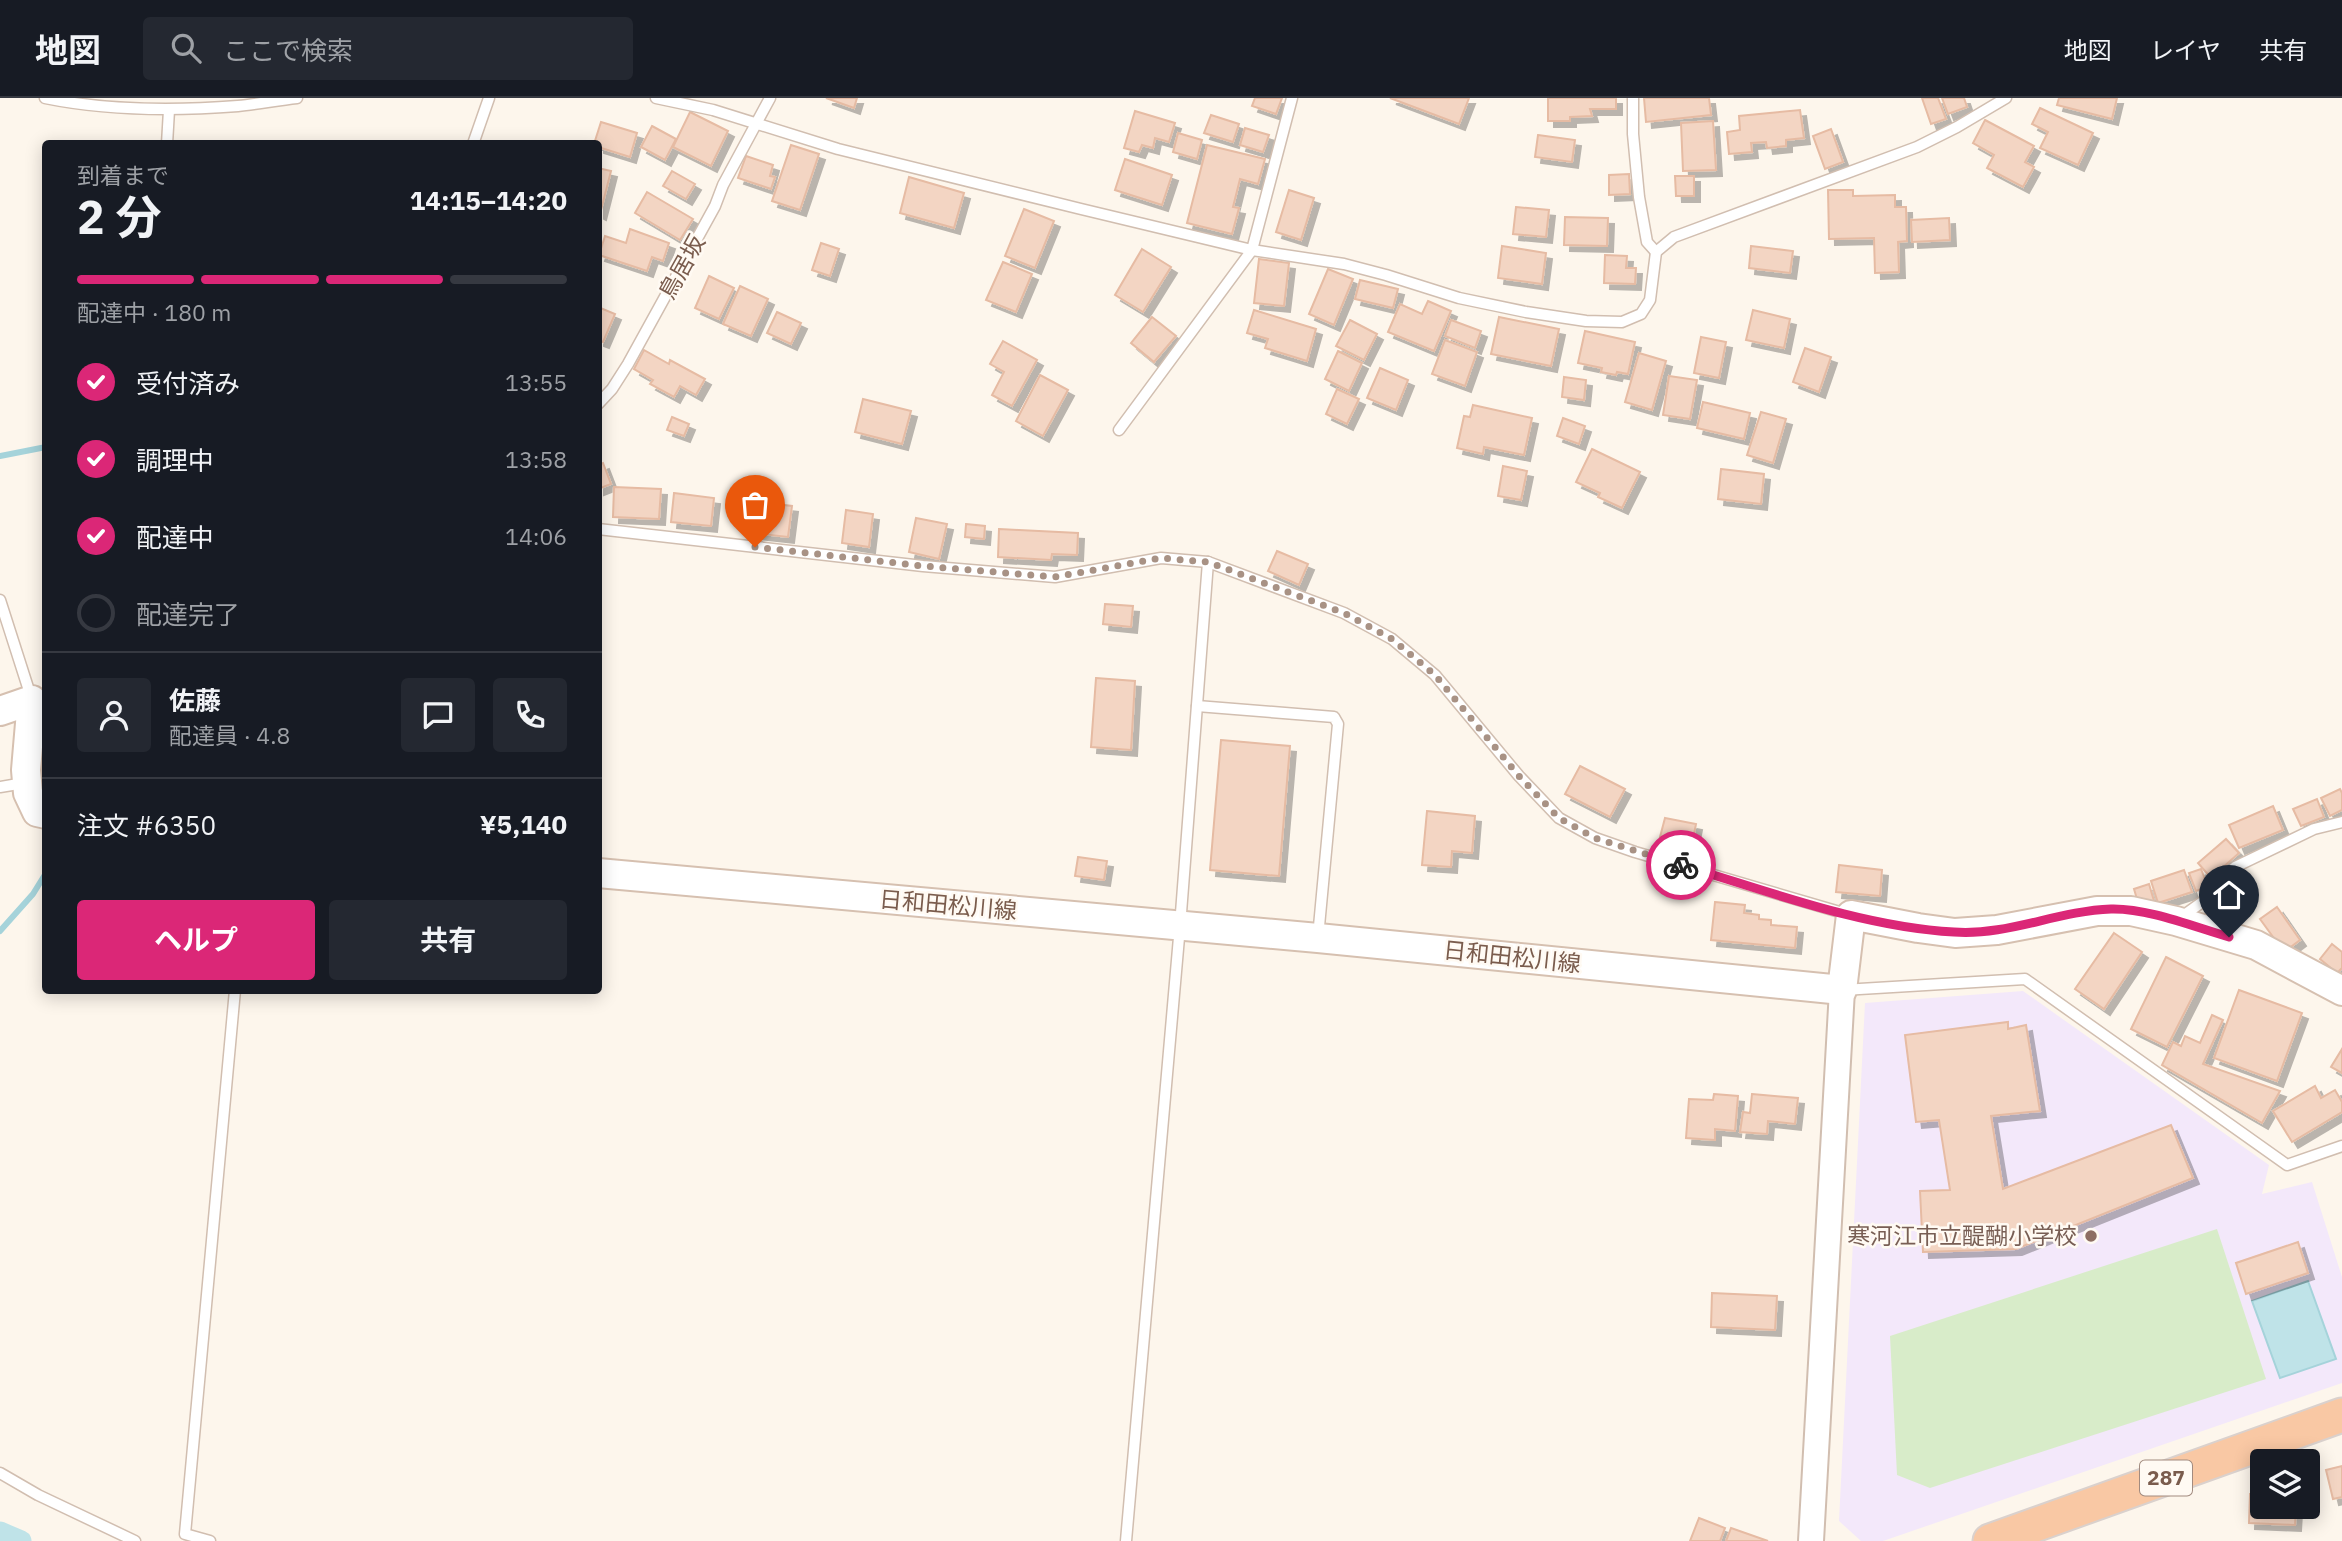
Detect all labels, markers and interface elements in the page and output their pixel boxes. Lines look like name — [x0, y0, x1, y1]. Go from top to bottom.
search box — [143, 17, 633, 80]
text: 地図 — [35, 28, 101, 71]
icon: search — [167, 29, 205, 67]
text: ここで検索 — [223, 33, 353, 67]
text: 地図 — [2064, 34, 2112, 66]
text: レイヤ — [2150, 34, 2221, 66]
text: 共有 — [2259, 34, 2307, 66]
text: 到着まで — [77, 160, 169, 190]
text: 14:15–14:20 — [410, 183, 567, 217]
text: 2 分 — [77, 187, 161, 247]
street label: 鳥居坂 — [651, 229, 711, 304]
text: 配達中 · 180 m — [77, 297, 231, 327]
icon: check — [77, 363, 115, 401]
text: 受付済み — [136, 366, 240, 400]
text: 13:55 — [505, 367, 567, 397]
icon: check — [77, 440, 115, 478]
text: 調理中 — [136, 443, 214, 477]
text: 13:58 — [505, 444, 567, 474]
pin — [725, 475, 785, 547]
icon: bag — [736, 486, 774, 524]
icon: check — [77, 517, 115, 555]
text: 配達中 — [136, 520, 214, 554]
text: 14:06 — [505, 521, 567, 551]
text: 配達完了 — [136, 597, 240, 631]
button: person — [77, 678, 151, 752]
button: chat — [401, 678, 475, 752]
button: phone — [493, 678, 567, 752]
text: 佐藤 — [169, 683, 221, 717]
text: 配達員 · 4.8 — [169, 720, 290, 750]
text: ¥5,140 — [480, 807, 567, 841]
text: 注文 #6350 — [77, 808, 216, 842]
courier — [1646, 830, 1716, 900]
icon: bike — [1662, 846, 1700, 884]
pin — [2199, 865, 2259, 937]
icon: home — [2210, 876, 2248, 914]
street label: 日和田松川線 — [878, 883, 1018, 925]
button: ヘルプ — [77, 900, 315, 980]
button: 共有 — [329, 900, 567, 980]
street label: 日和田松川線 — [1442, 934, 1582, 978]
place label: 寒河江市立醍醐小学校 — [1847, 1220, 2077, 1250]
marker: 寒河江市立醍醐小学校 — [2083, 1228, 2099, 1244]
map controls — [2250, 1449, 2320, 1519]
button: layers — [2250, 1449, 2320, 1519]
road number: 287 — [2140, 1460, 2192, 1496]

